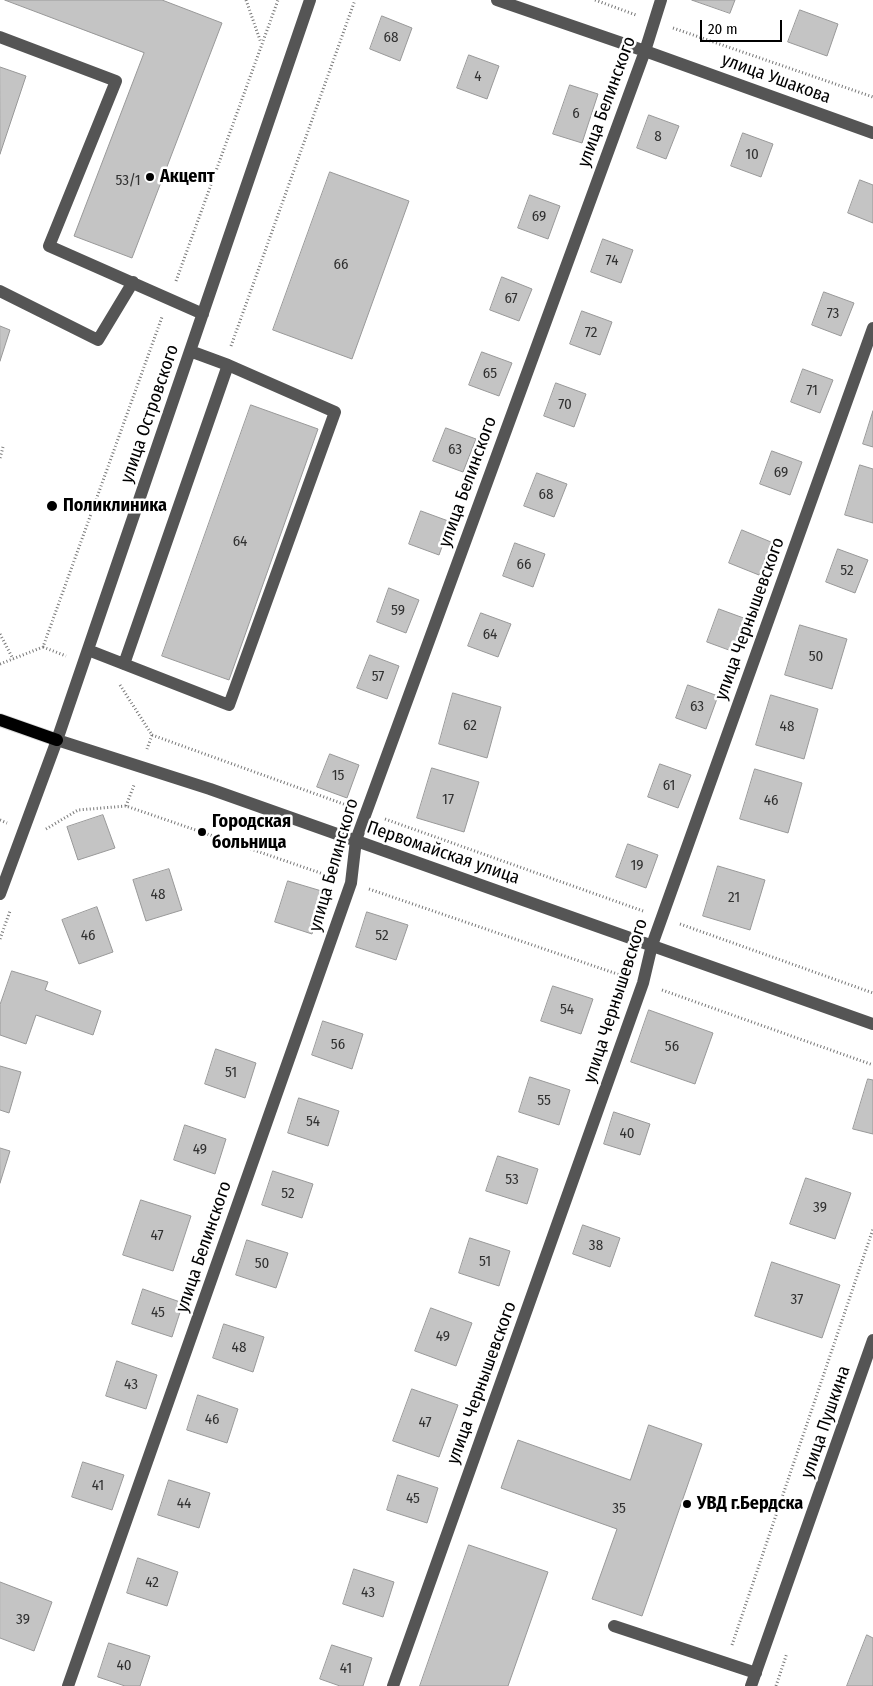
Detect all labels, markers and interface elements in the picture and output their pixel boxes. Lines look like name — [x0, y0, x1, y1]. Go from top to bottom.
scale bar — [703, 10, 786, 42]
text: 20 m — [708, 20, 738, 38]
house number: 68 — [384, 29, 398, 47]
street label: улица Белинского — [573, 34, 641, 170]
street label: улица Ушакова — [718, 49, 834, 109]
house number: 4 — [474, 68, 482, 86]
house number: 6 — [572, 105, 580, 123]
house number: 8 — [654, 128, 662, 146]
house number: 10 — [745, 146, 759, 164]
place label: Акцепт — [160, 166, 215, 188]
marker: Акцепт — [144, 171, 156, 183]
house number: 53/1 — [115, 172, 141, 190]
house number: 69 — [532, 208, 546, 226]
house number: 74 — [606, 252, 618, 270]
house number: 66 — [334, 256, 348, 274]
house number: 67 — [504, 290, 518, 308]
house number: 73 — [827, 305, 839, 323]
house number: 72 — [585, 324, 597, 342]
street label: улица Островского — [116, 342, 184, 486]
house number: 65 — [483, 365, 497, 383]
house number: 71 — [806, 382, 818, 400]
house number: 70 — [558, 396, 572, 414]
street label: улица Белинского — [434, 414, 502, 550]
house number: 63 — [448, 441, 462, 459]
house number: 69 — [774, 464, 788, 482]
house number: 68 — [539, 486, 553, 504]
place label: Поликлиника — [63, 495, 167, 517]
marker: Поликлиника — [45, 499, 59, 513]
house number: 64 — [233, 533, 247, 551]
street label: улица Чернышевского — [711, 535, 789, 703]
house number: 66 — [517, 556, 531, 574]
house number: 52 — [840, 562, 854, 580]
house number: 59 — [391, 602, 405, 620]
house number: 64 — [483, 626, 497, 644]
house number: 50 — [809, 648, 823, 666]
house number: 57 — [372, 668, 384, 686]
house number: 63 — [690, 698, 704, 716]
house number: 62 — [463, 717, 477, 735]
house number: 48 — [780, 718, 794, 736]
house number: 15 — [332, 767, 344, 785]
house number: 61 — [663, 777, 675, 795]
house number: 17 — [442, 791, 454, 809]
house number: 46 — [764, 792, 778, 810]
street label: улица Белинского — [305, 796, 363, 934]
place label: Городская больница — [212, 811, 291, 854]
street label: Первомайская улица — [364, 817, 522, 889]
marker: Городская больница — [196, 826, 208, 838]
house number: 19 — [630, 857, 644, 875]
house number: 48 — [151, 886, 165, 904]
house number: 21 — [728, 889, 740, 907]
street label: улица Чернышевского — [579, 916, 653, 1086]
house number: 46 — [81, 927, 95, 945]
house number: 52 — [375, 927, 389, 945]
house number: 54 — [560, 1001, 574, 1019]
house number: 56 — [331, 1036, 345, 1054]
house number: 56 — [665, 1038, 679, 1056]
house number: 51 — [225, 1064, 237, 1082]
house number: 55 — [537, 1092, 551, 1110]
house number: 54 — [306, 1113, 320, 1131]
house number: 40 — [619, 1125, 635, 1143]
house number: 49 — [193, 1141, 207, 1159]
house number: 53 — [505, 1171, 519, 1189]
street label: улица Белинского — [171, 1179, 237, 1315]
house number: 52 — [281, 1185, 295, 1203]
house number: 39 — [813, 1199, 827, 1217]
house number: 47 — [150, 1227, 164, 1245]
house number: 38 — [589, 1237, 603, 1255]
house number: 51 — [479, 1253, 491, 1271]
house number: 50 — [255, 1255, 269, 1273]
house number: 37 — [791, 1291, 803, 1309]
street label: улица Чернышевского — [443, 1299, 521, 1467]
house number: 45 — [151, 1304, 165, 1322]
house number: 49 — [436, 1328, 450, 1346]
house number: 48 — [232, 1339, 246, 1357]
street label: улица Пушкина — [797, 1363, 855, 1481]
house number: 43 — [124, 1376, 138, 1394]
house number: 46 — [205, 1411, 219, 1429]
house number: 47 — [418, 1414, 432, 1432]
house number: 41 — [92, 1477, 104, 1495]
house number: 45 — [406, 1490, 420, 1508]
place label: УВД г.Бердска — [697, 1493, 803, 1515]
house number: 44 — [177, 1495, 191, 1513]
marker: УВД г.Бердска — [681, 1498, 693, 1510]
house number: 35 — [612, 1500, 626, 1518]
house number: 42 — [145, 1574, 159, 1592]
house number: 43 — [361, 1584, 375, 1602]
house number: 39 — [16, 1611, 30, 1629]
house number: 40 — [116, 1657, 132, 1675]
house number: 41 — [340, 1660, 352, 1678]

